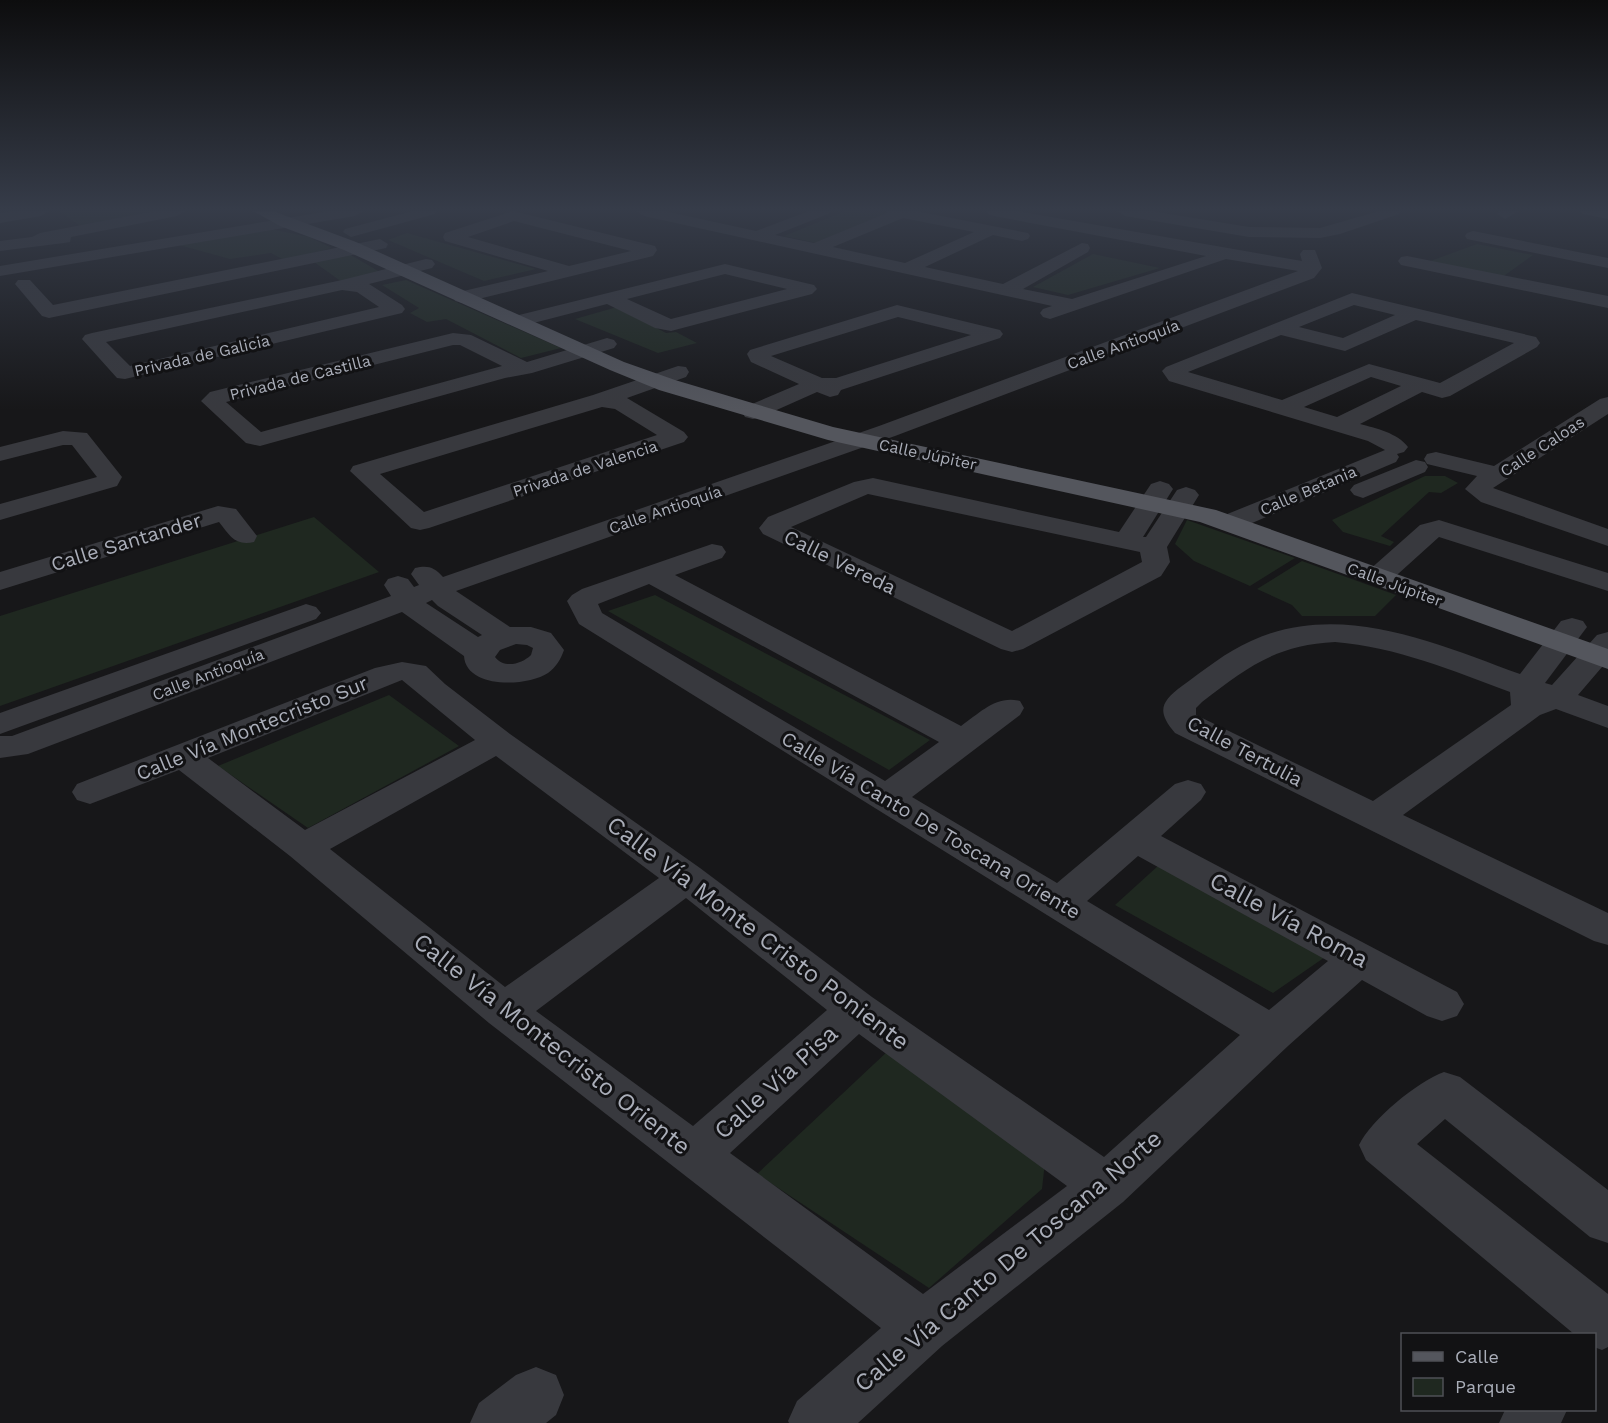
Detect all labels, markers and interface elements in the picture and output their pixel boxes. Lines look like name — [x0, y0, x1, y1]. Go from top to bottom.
street label: Calle Antioquía — [1064, 315, 1182, 374]
street label: Privada de Galicia — [132, 331, 272, 380]
street label: Privada de Castilla — [228, 351, 373, 404]
street label: Calle Caloas — [1497, 412, 1588, 481]
street label: Calle Júpiter — [877, 435, 979, 474]
street label: Privada de Valencia — [510, 436, 660, 501]
street label: Calle Betania — [1257, 462, 1359, 519]
street label: Calle Antioquía — [606, 481, 724, 538]
street label: Calle Santander — [48, 508, 204, 576]
street label: Calle Vereda — [780, 525, 900, 599]
street label: Calle Júpiter — [1345, 558, 1445, 611]
street label: Calle Antioquía — [150, 644, 267, 704]
street label: Calle Vía Montecristo Sur — [133, 670, 371, 786]
street label: Calle Tertulia — [1183, 710, 1307, 792]
street label: Calle Vía Canto De Toscana Oriente — [777, 726, 1085, 924]
street label: Calle Vía Monte Cristo Poniente — [601, 810, 915, 1056]
street label: Calle Vía Roma — [1205, 866, 1373, 974]
street label: Calle Vía Montecristo Oriente — [408, 927, 696, 1161]
street label: Calle Vía Pisa — [709, 1019, 843, 1145]
street label: Calle Vía Canto De Toscana Norte — [849, 1124, 1167, 1398]
legend — [1401, 1333, 1596, 1411]
text: Calle — [1455, 1346, 1499, 1367]
text: Parque — [1455, 1376, 1516, 1397]

